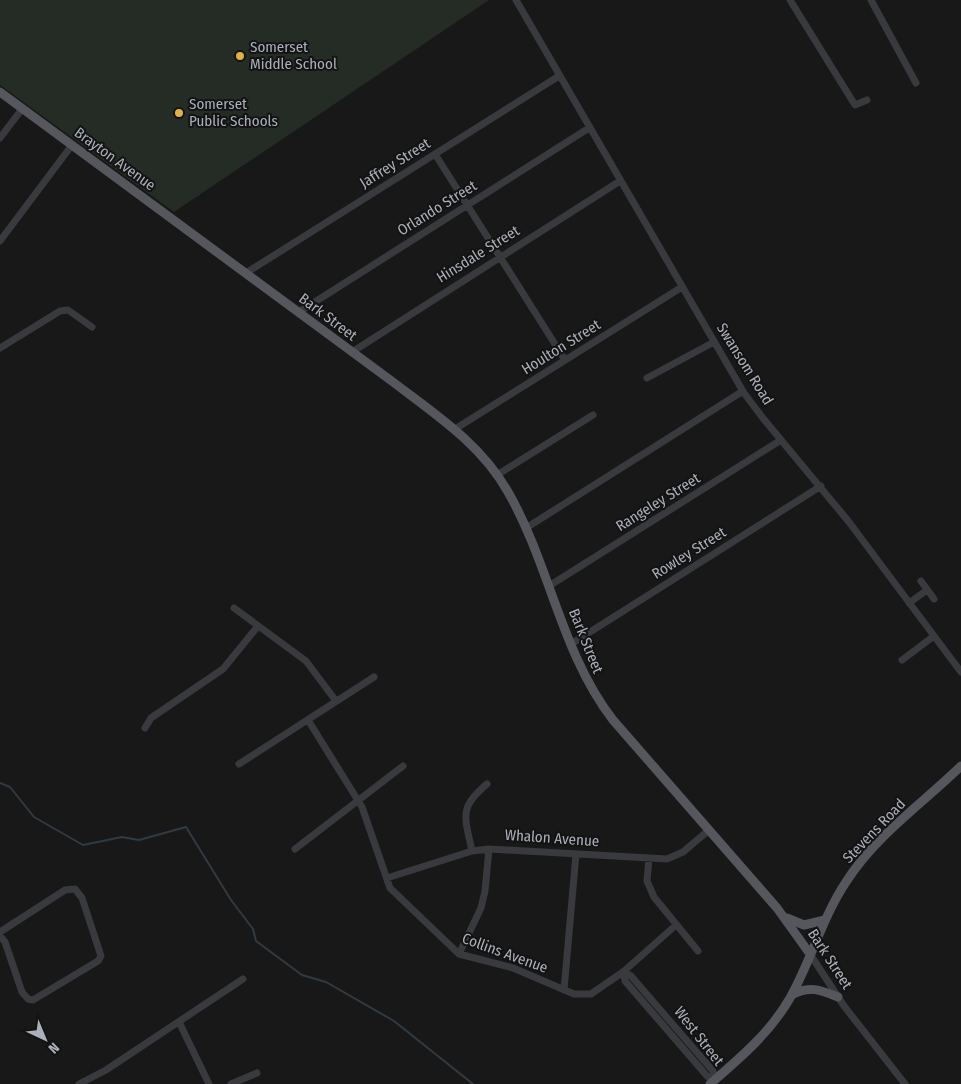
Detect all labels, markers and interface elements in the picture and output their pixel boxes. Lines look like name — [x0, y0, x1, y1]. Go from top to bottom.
place label: Somerset Middle School — [250, 38, 337, 73]
marker: Somerset Middle School — [234, 50, 246, 62]
place label: Somerset Public Schools — [189, 95, 278, 130]
marker: Somerset Public Schools — [173, 107, 185, 119]
street label: Brayton Avenue — [71, 124, 159, 194]
street label: Jaffrey Street — [356, 134, 434, 192]
street label: Orlando Street — [394, 176, 480, 240]
street label: Hinsdale Street — [433, 221, 523, 287]
street label: Bark Street — [295, 289, 361, 345]
street label: Houlton Street — [518, 316, 604, 378]
street label: Swansom Road — [713, 320, 777, 408]
street label: Rangeley Street — [613, 469, 703, 535]
street label: Rowley Street — [649, 523, 729, 583]
street label: Bark Street — [565, 606, 607, 676]
street label: Stevens Road — [839, 795, 909, 867]
street label: Whalon Avenue — [504, 826, 600, 850]
street label: Bark Street — [804, 925, 856, 993]
street label: Collins Avenue — [460, 929, 550, 977]
street label: West Street — [670, 1003, 728, 1069]
north arrow — [20, 1014, 70, 1064]
text: N — [45, 1039, 63, 1057]

